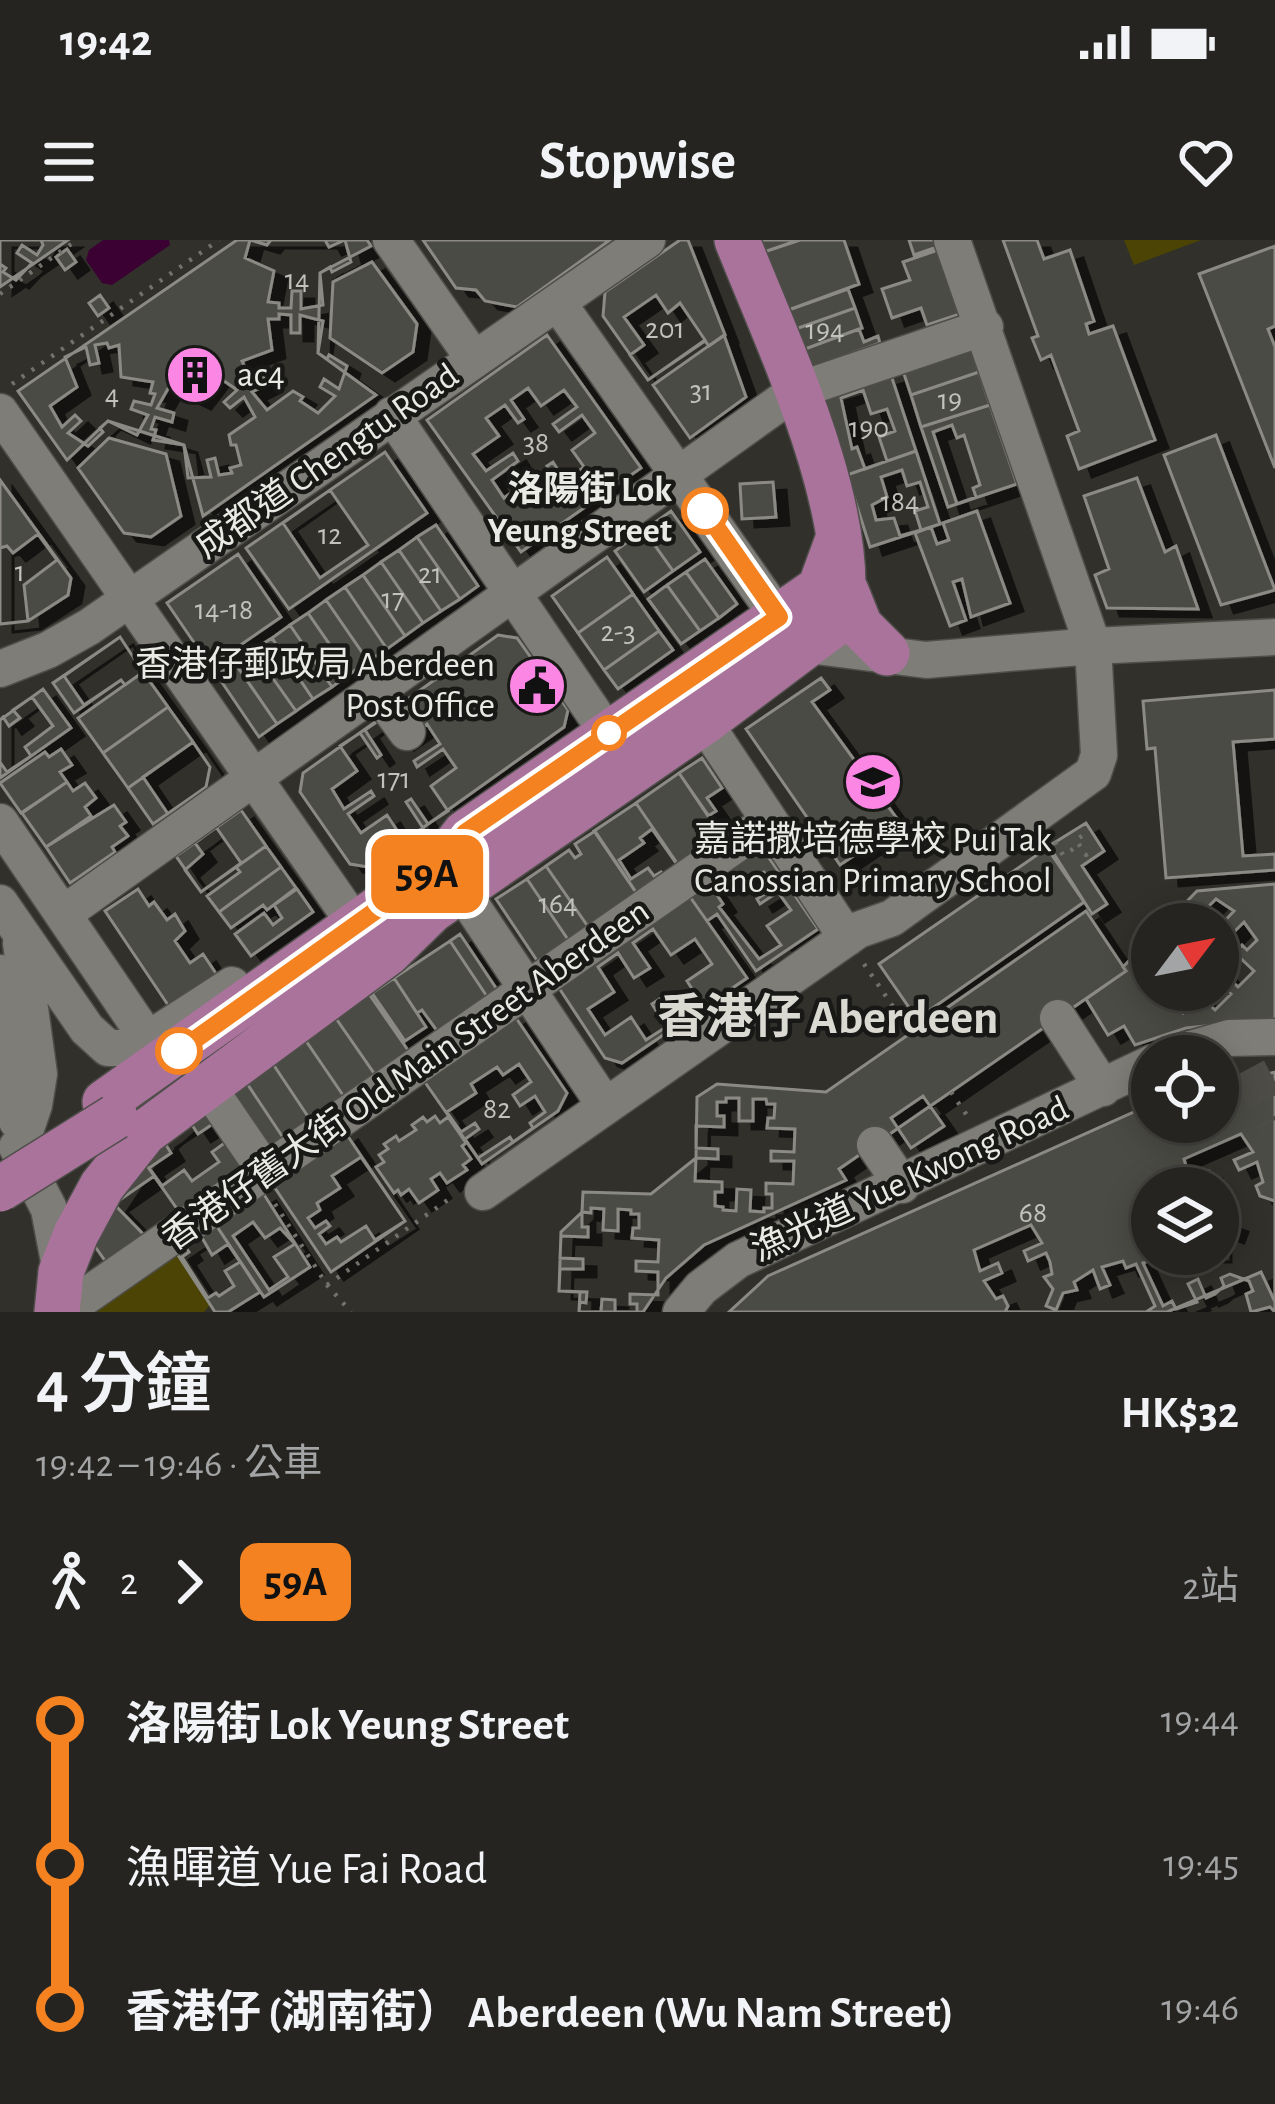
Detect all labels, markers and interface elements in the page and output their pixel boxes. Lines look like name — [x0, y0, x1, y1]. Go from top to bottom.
text: 19:42 — [60, 19, 152, 64]
icon: menu — [36, 129, 102, 195]
icon: heart — [1173, 129, 1239, 195]
text: Stopwise — [539, 135, 736, 189]
house number: 14 — [285, 265, 309, 295]
house number: 201 — [645, 314, 685, 344]
house number: 194 — [806, 315, 844, 345]
building icon: ac4 — [164, 344, 226, 406]
street label: 成都道 Chengtu Road — [188, 355, 465, 565]
place label: ac4 — [237, 357, 285, 393]
house number: 31 — [690, 376, 712, 406]
house number: 4 — [105, 380, 119, 410]
house number: 19 — [938, 385, 962, 415]
house number: 190 — [849, 413, 889, 443]
house number: 38 — [523, 428, 549, 458]
place label: 洛陽街 Lok Yeung Street — [487, 470, 672, 549]
house number: 184 — [881, 487, 919, 517]
marker: 洛陽街 Lok Yeung Street — [683, 489, 727, 533]
house number: 12 — [318, 520, 342, 550]
house number: 1 — [15, 557, 25, 587]
house number: 21 — [418, 559, 442, 589]
house number: 17 — [382, 584, 404, 614]
house number: 14-18 — [195, 595, 253, 625]
house number: 2-3 — [600, 617, 636, 647]
place label: 香港仔郵政局 Aberdeen Post Office — [135, 645, 495, 724]
public building icon: 香港仔郵政局 Aberdeen Post Office — [506, 655, 568, 717]
unlabelled marker — [593, 717, 625, 749]
school or university icon: 嘉諾撒培德學校 Pui Tak Canossian Primary School — [842, 751, 904, 813]
house number: 171 — [377, 764, 411, 794]
place label: 嘉諾撒培德學校 Pui Tak Canossian Primary School — [694, 820, 1052, 899]
line badge: 59A — [358, 835, 496, 913]
text: 59A — [395, 853, 459, 895]
house number: 164 — [539, 889, 577, 919]
street label: 香港仔舊大街 Old Main Street Aberdeen — [155, 891, 656, 1257]
north arrow — [1131, 903, 1239, 1011]
map controls — [1131, 903, 1239, 1275]
district label: 香港仔 Aberdeen — [658, 992, 998, 1043]
unlabelled marker — [157, 1029, 201, 1073]
button: locate — [1131, 1035, 1239, 1143]
street label: 漁光道 Yue Kwong Road — [745, 1088, 1074, 1268]
house number: 82 — [483, 1094, 511, 1124]
button: layers — [1131, 1167, 1239, 1275]
house number: 68 — [1019, 1198, 1047, 1228]
text: 4 分鐘 — [36, 1353, 211, 1419]
text: HK$32 — [1121, 1391, 1239, 1436]
text: 19:42 – 19:46 · 公車 — [36, 1445, 322, 1484]
icon: walk — [36, 1549, 102, 1615]
icon: forward — [156, 1549, 222, 1615]
text: 59A — [264, 1561, 327, 1603]
text: 2 — [120, 1563, 138, 1602]
text: 2站 — [1182, 1568, 1239, 1607]
text: 19:44 — [1161, 1701, 1239, 1740]
text: 洛陽街 Lok Yeung Street — [126, 1703, 569, 1748]
text: 19:45 — [1163, 1845, 1239, 1884]
text: 漁暉道 Yue Fai Road — [126, 1847, 487, 1892]
text: 19:46 — [1161, 1989, 1239, 2028]
text: 香港仔 (湖南街） Aberdeen (Wu Nam Street) — [126, 1991, 954, 2036]

